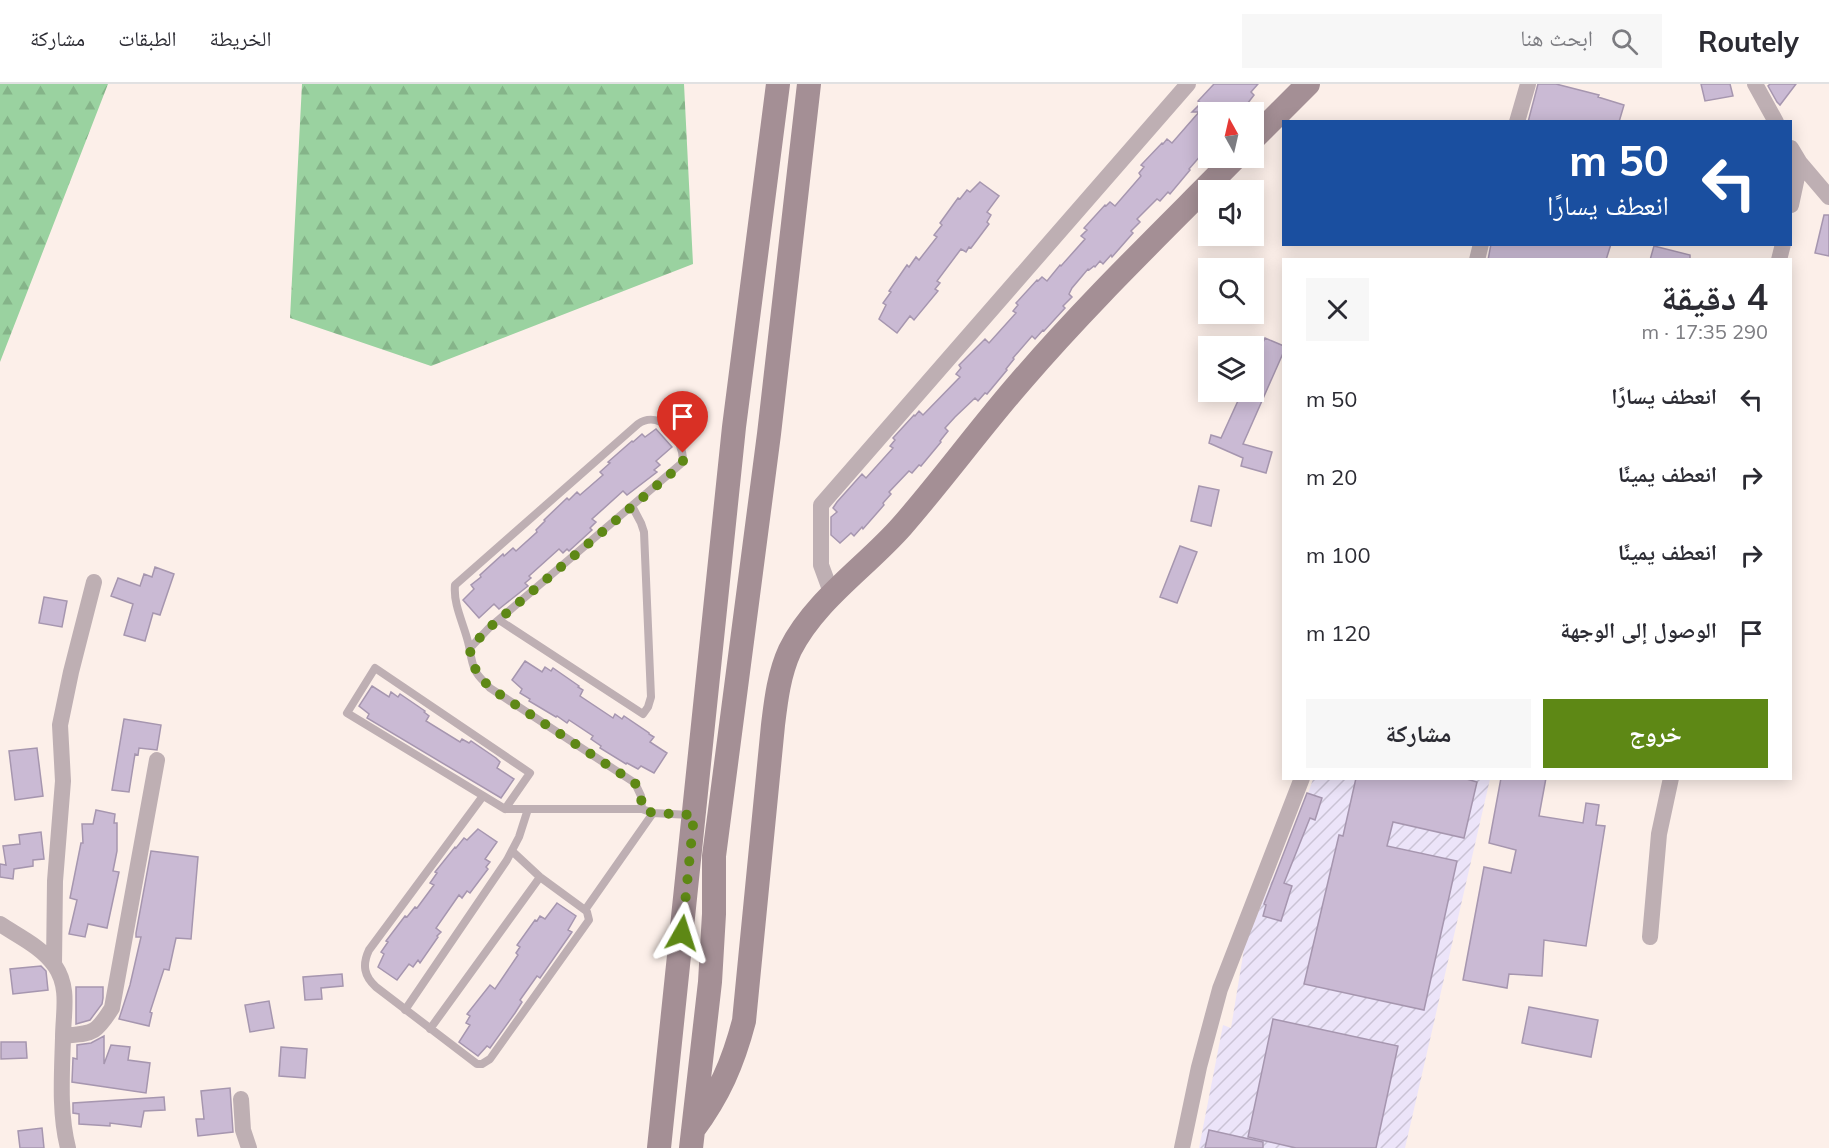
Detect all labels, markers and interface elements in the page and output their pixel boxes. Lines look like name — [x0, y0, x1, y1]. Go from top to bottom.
search box — [1242, 14, 1662, 68]
text: ابحث هنا — [1520, 24, 1593, 52]
text: Routely — [1698, 24, 1799, 59]
text: مشاركة — [30, 25, 85, 51]
text: الطبقات — [118, 25, 177, 51]
text: الخريطة — [210, 25, 271, 51]
icon: search — [1608, 25, 1641, 58]
north arrow — [1198, 102, 1264, 168]
map controls — [1198, 102, 1264, 402]
text: 50 m — [1569, 134, 1669, 187]
icon: left — [1690, 144, 1768, 222]
button: sound — [1198, 180, 1264, 246]
text: انعطف يسارًا — [1547, 188, 1669, 222]
button: search — [1198, 258, 1264, 324]
text: 4 دقيقة — [1661, 274, 1768, 319]
button: close — [1306, 278, 1369, 341]
text: 290 m · 17:35 — [1642, 319, 1768, 344]
button: layers — [1198, 336, 1264, 402]
text: انعطف يسارًا — [1611, 382, 1717, 410]
icon: left — [1735, 383, 1768, 416]
text: 50 m — [1306, 385, 1357, 413]
pin — [657, 391, 708, 453]
icon: arrive — [666, 400, 699, 433]
text: انعطف يمينًا — [1618, 460, 1717, 488]
icon: right — [1735, 461, 1768, 494]
text: 20 m — [1306, 463, 1357, 491]
text: انعطف يمينًا — [1618, 538, 1717, 566]
icon: right — [1735, 539, 1768, 572]
text: 100 m — [1306, 541, 1371, 569]
text: الوصول إلى الوجهة — [1560, 616, 1717, 644]
icon: arrive — [1735, 617, 1768, 650]
text: 120 m — [1306, 619, 1371, 647]
button: مشاركة — [1306, 699, 1531, 768]
button: خروج — [1543, 699, 1768, 768]
position arrow — [650, 901, 714, 965]

